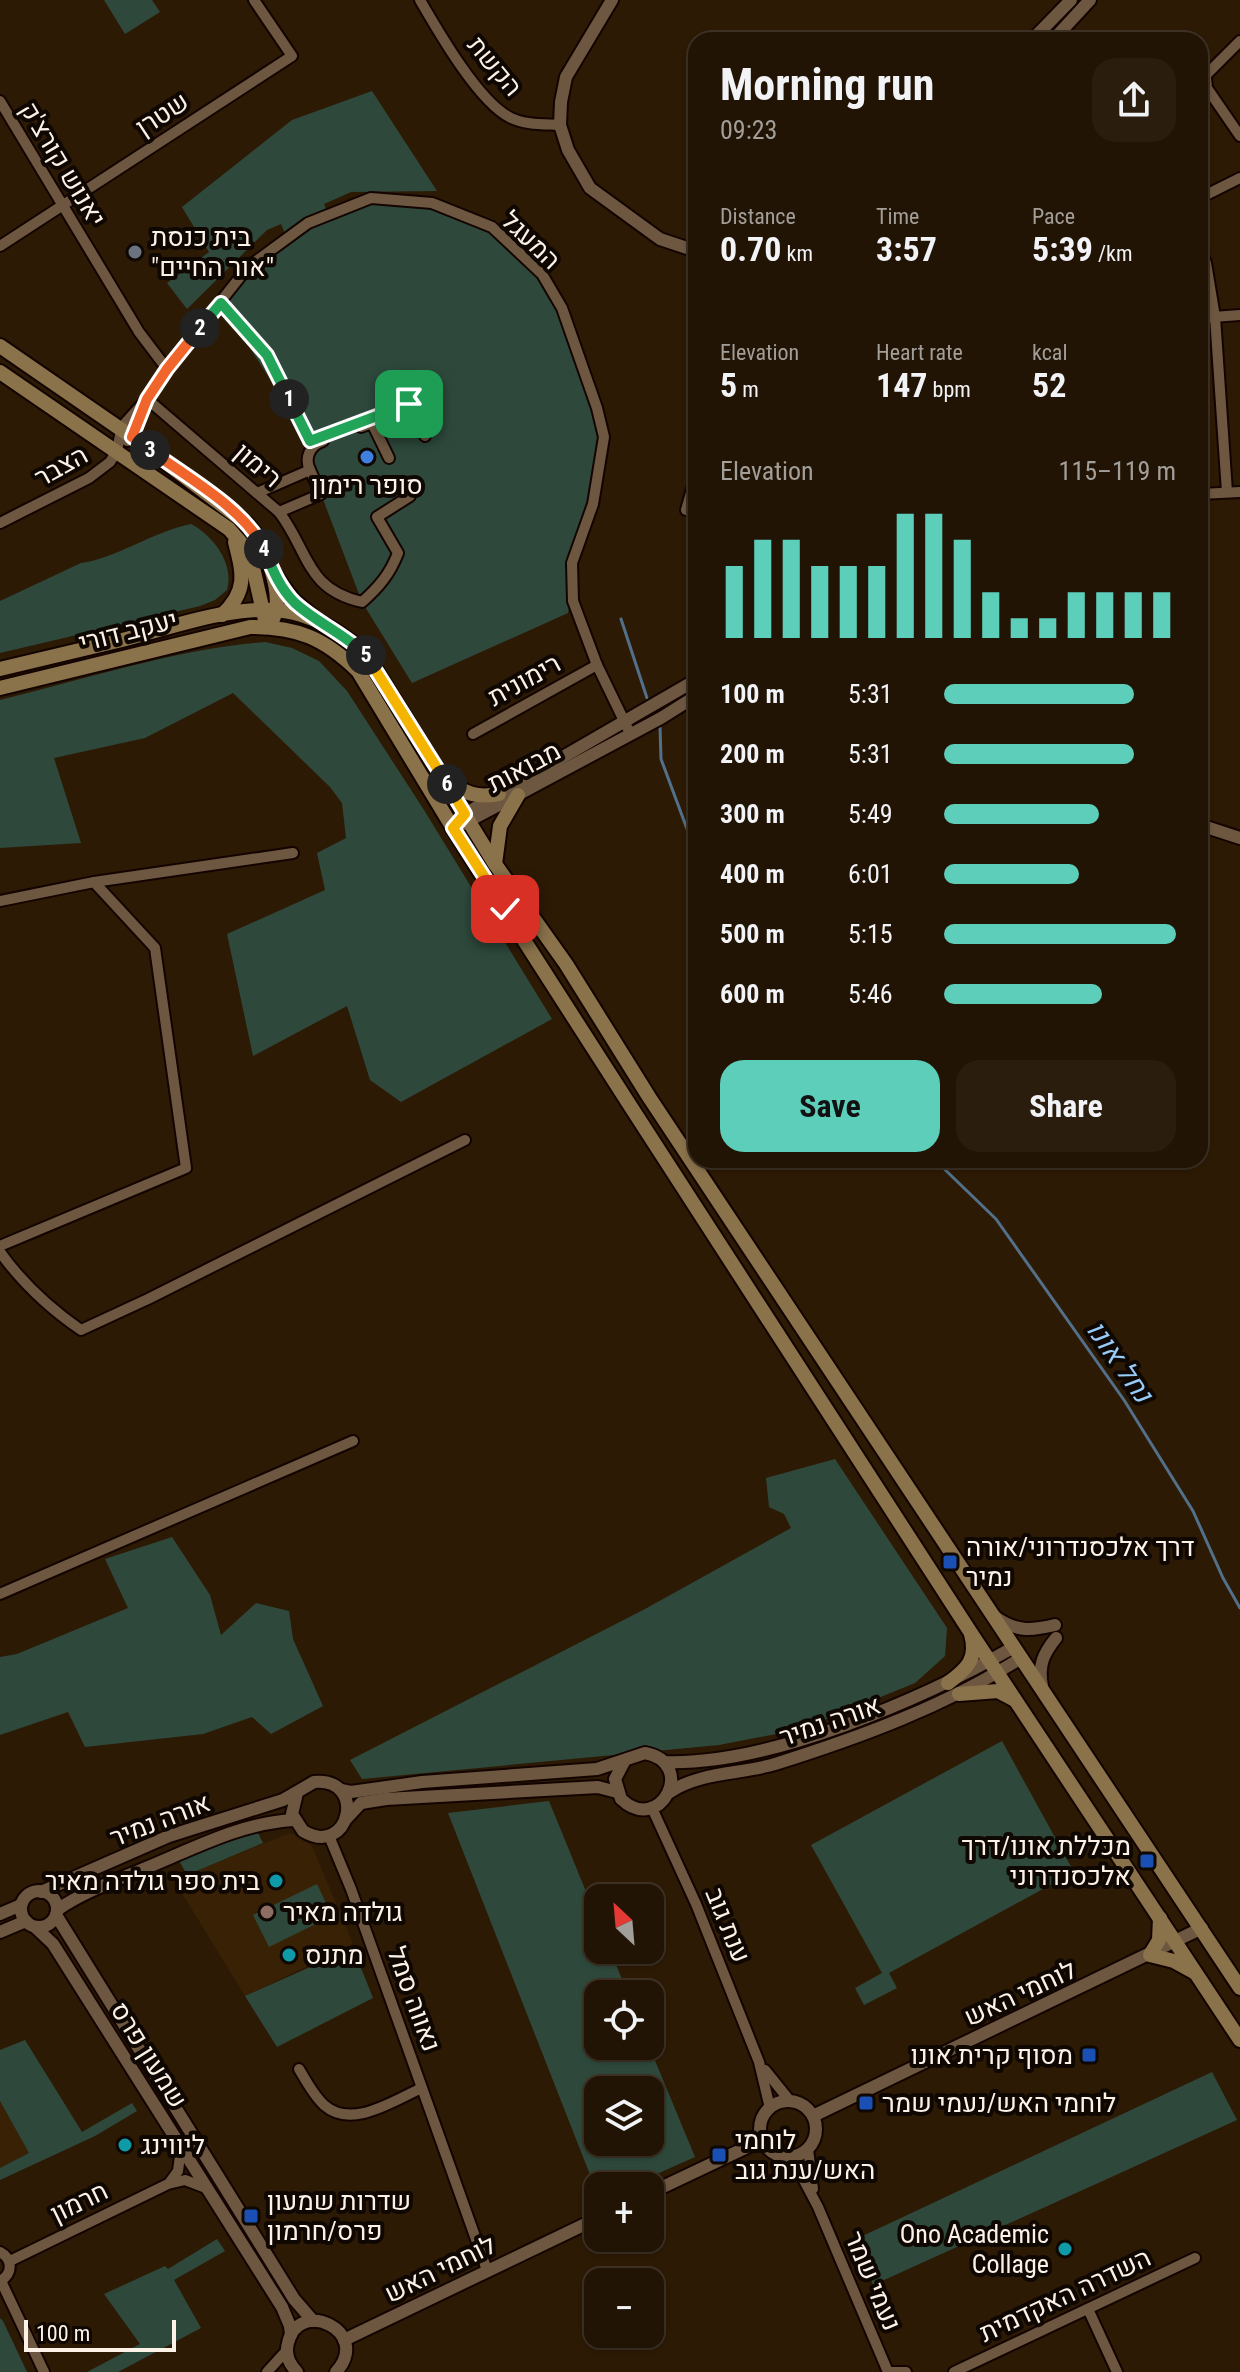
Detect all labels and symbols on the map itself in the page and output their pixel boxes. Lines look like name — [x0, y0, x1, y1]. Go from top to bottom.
street label: הקשת — [462, 30, 528, 102]
street label: שטרן — [130, 86, 194, 142]
street label: יאנוש קורצ'ק — [14, 96, 112, 232]
street label: המעגל — [495, 205, 567, 275]
place label: בית כנסת "אור החיים" — [151, 222, 274, 282]
marker: בית כנסת "אור החיים" — [126, 243, 144, 261]
pin: 2 — [180, 308, 220, 348]
pin — [375, 370, 443, 438]
pin: 1 — [269, 379, 309, 419]
pin: 3 — [130, 430, 170, 470]
street label: רימון — [228, 437, 288, 493]
street label: הצבר — [29, 439, 93, 493]
marker: סופר רימון — [358, 448, 376, 466]
place label: סופר רימון — [311, 470, 423, 500]
pin: 4 — [244, 529, 284, 569]
street label: יעקב דורי — [76, 604, 180, 658]
pin: 5 — [346, 635, 386, 675]
street label: רימונית — [482, 648, 566, 712]
street label: מבואות — [482, 735, 566, 799]
pin: 6 — [427, 764, 467, 804]
pin — [471, 875, 539, 943]
water label: נחל אונו — [1080, 1314, 1161, 1410]
place label: דרך אלכסנדרוני/אורה נמיר — [966, 1532, 1194, 1592]
marker: דרך אלכסנדרוני/אורה נמיר — [941, 1553, 959, 1571]
street label: אורה נמיר — [776, 1690, 884, 1752]
street label: אורה נמיר — [106, 1787, 214, 1853]
place label: מכללת אונו/דרך אלכסנדרוני — [961, 1831, 1131, 1891]
marker: מכללת אונו/דרך אלכסנדרוני — [1138, 1852, 1156, 1870]
place label: בית ספר גולדה מאיר — [45, 1866, 260, 1896]
marker: בית ספר גולדה מאיר — [267, 1872, 285, 1890]
street label: ענת גוב — [699, 1883, 757, 1967]
north arrow — [584, 1884, 664, 1964]
place label: גולדה מאיר — [283, 1897, 403, 1927]
marker: גולדה מאיר — [258, 1903, 276, 1921]
place label: מתנס — [305, 1940, 364, 1970]
street label: נאווה סמל — [381, 1943, 447, 2055]
marker: מתנס — [280, 1946, 298, 1964]
street label: לוחמי האש — [959, 1954, 1081, 2032]
street label: שמעון פרס — [105, 1997, 193, 2113]
place label: מסוף קרית אונו — [910, 2040, 1073, 2070]
marker: מסוף קרית אונו — [1080, 2046, 1098, 2064]
place label: לוחמי האש/נעמי שמר — [882, 2088, 1116, 2118]
marker: לוחמי האש/נעמי שמר — [857, 2094, 875, 2112]
place label: לוחמי האש/ענת גוב — [735, 2125, 875, 2185]
place label: ליווינג — [141, 2130, 205, 2160]
marker: ליווינג — [116, 2136, 134, 2154]
marker: לוחמי האש/ענת גוב — [710, 2146, 728, 2164]
street label: חרמון — [45, 2175, 113, 2229]
place label: שדרות שמעון פרס/חרמון — [267, 2186, 411, 2246]
marker: שדרות שמעון פרס/חרמון — [242, 2207, 260, 2225]
place label: Ono Academic Collage — [900, 2219, 1049, 2279]
street label: נעמי שמר — [839, 2227, 907, 2335]
street label: לוחמי האש — [380, 2229, 500, 2309]
marker: Ono Academic Collage — [1056, 2240, 1074, 2258]
street label: השדרה האקדמית — [974, 2242, 1156, 2348]
scale bar — [24, 2316, 176, 2352]

